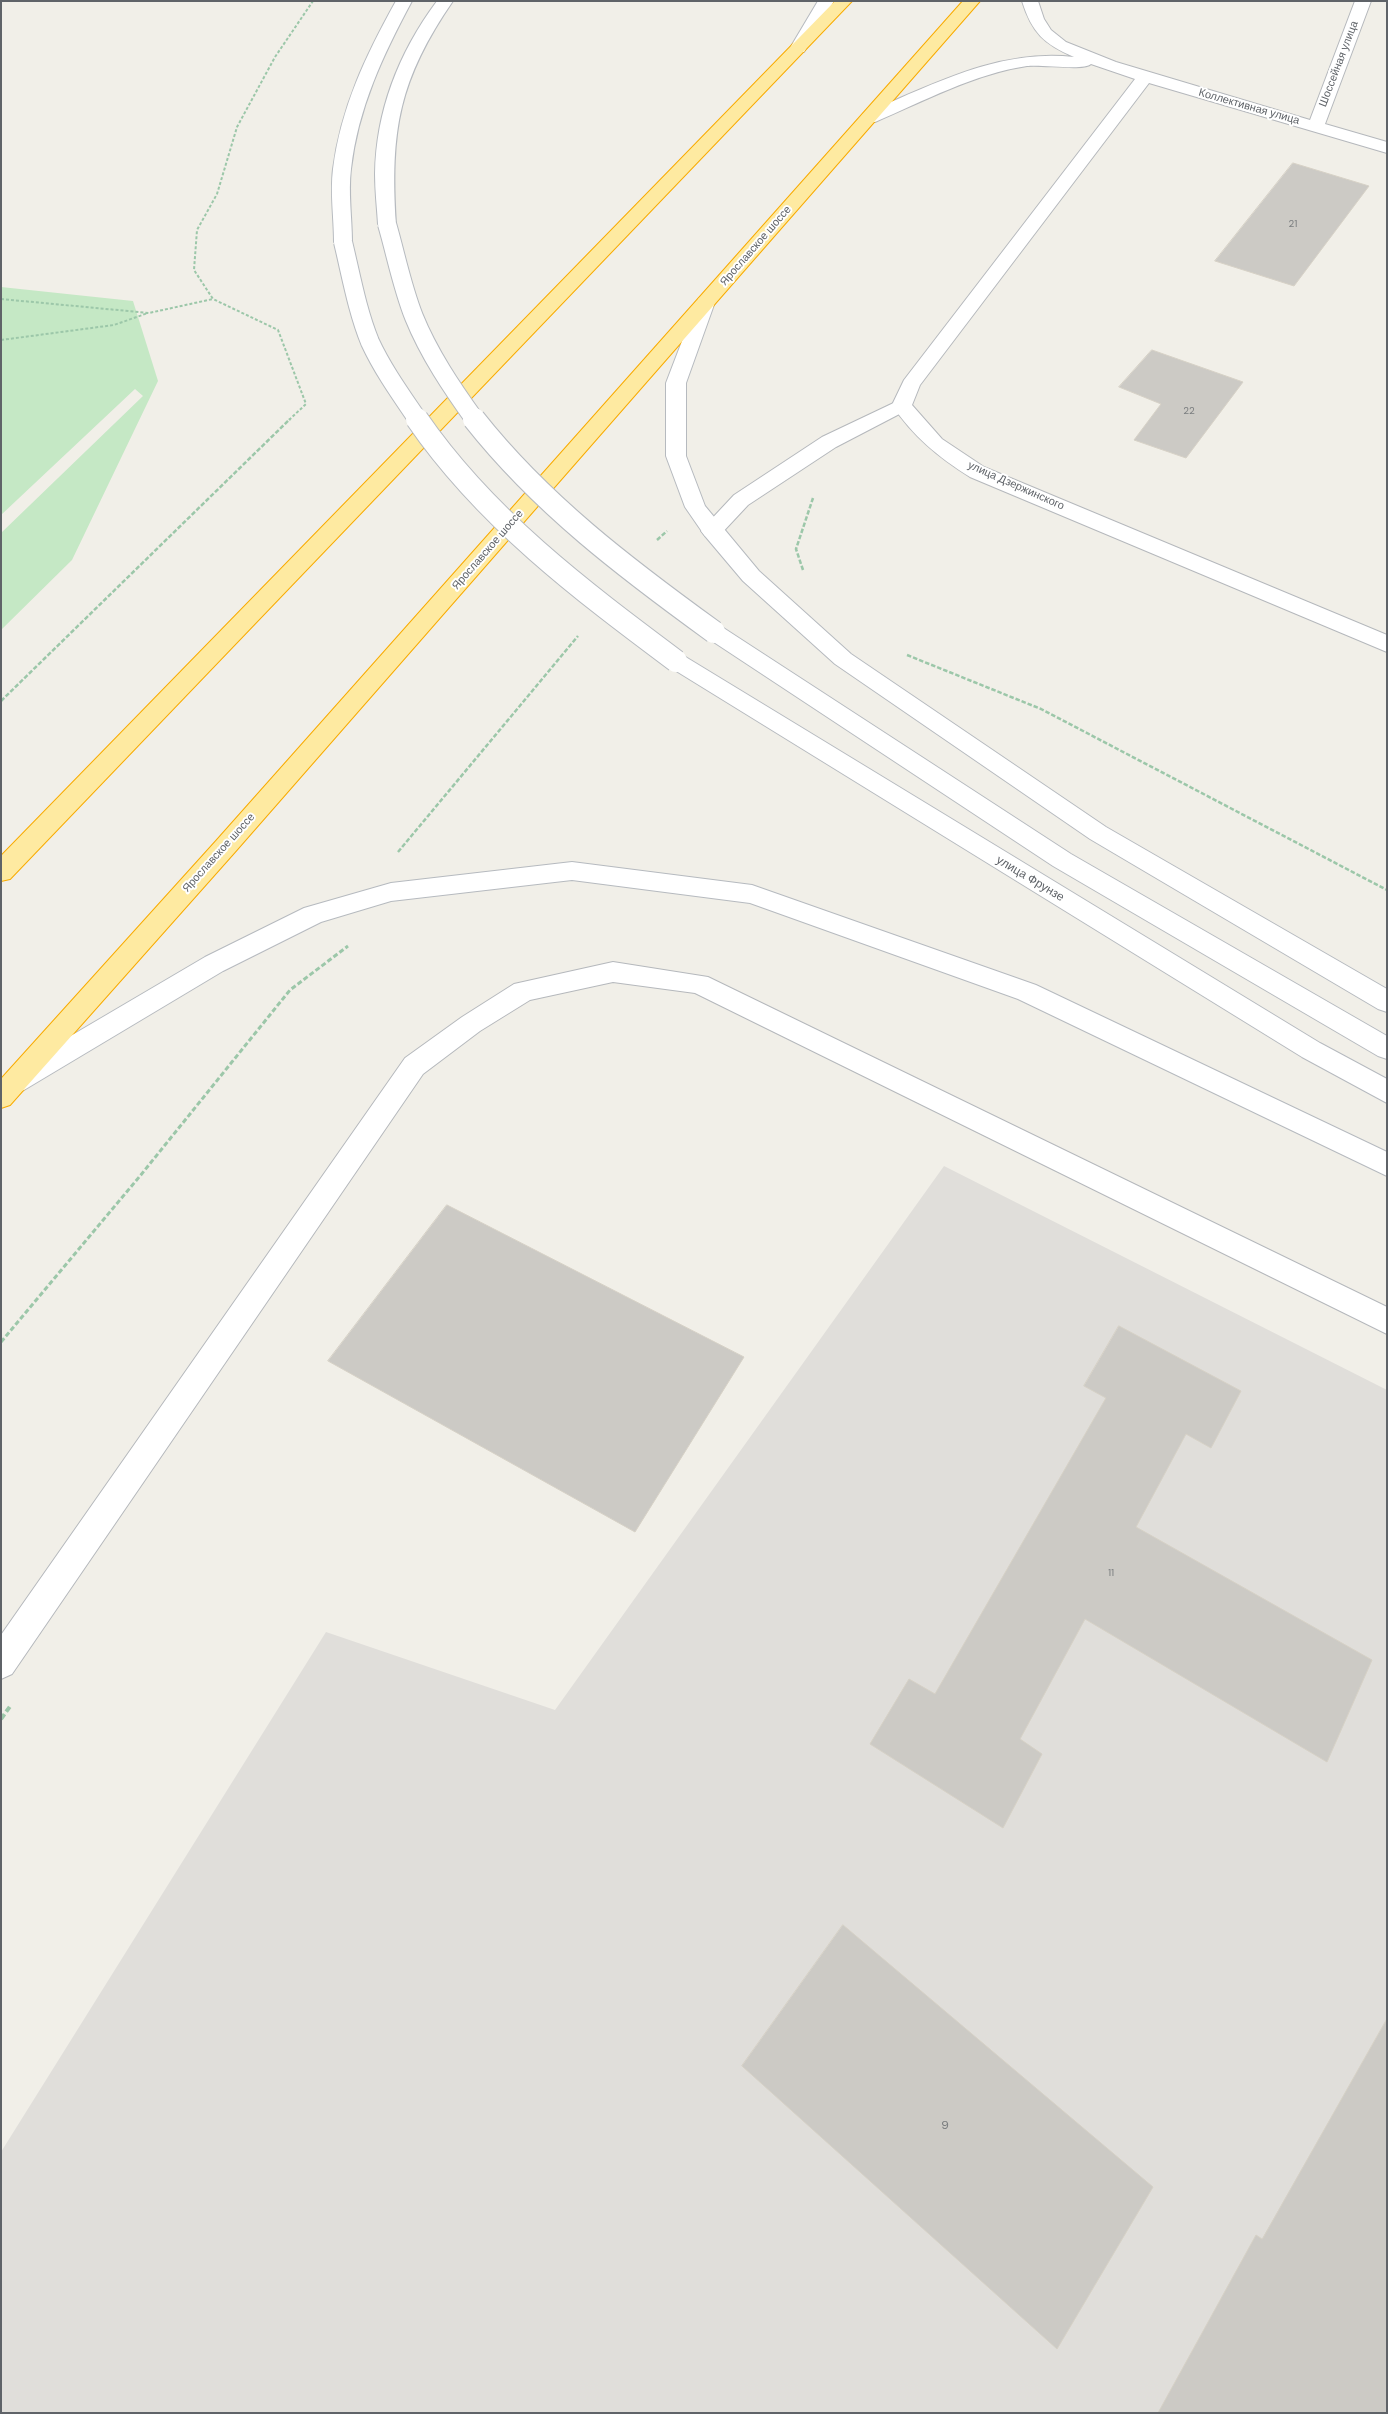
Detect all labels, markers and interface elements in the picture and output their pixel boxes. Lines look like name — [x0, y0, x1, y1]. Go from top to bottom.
street label: Шоссейная улица — [1317, 19, 1361, 109]
street label: Коллективная улица — [1197, 86, 1301, 128]
street label: Ярославское шоссе — [718, 203, 794, 289]
house number: 21 — [1289, 218, 1297, 230]
house number: 22 — [1183, 405, 1195, 417]
street label: улица Дзержинского — [966, 459, 1066, 513]
street label: Ярославское шоссе — [450, 507, 526, 593]
street label: Ярославское шоссе — [180, 811, 258, 895]
street label: улица Фрунзе — [994, 853, 1066, 905]
house number: 11 — [1108, 1567, 1114, 1579]
house number: 9 — [941, 2119, 949, 2133]

